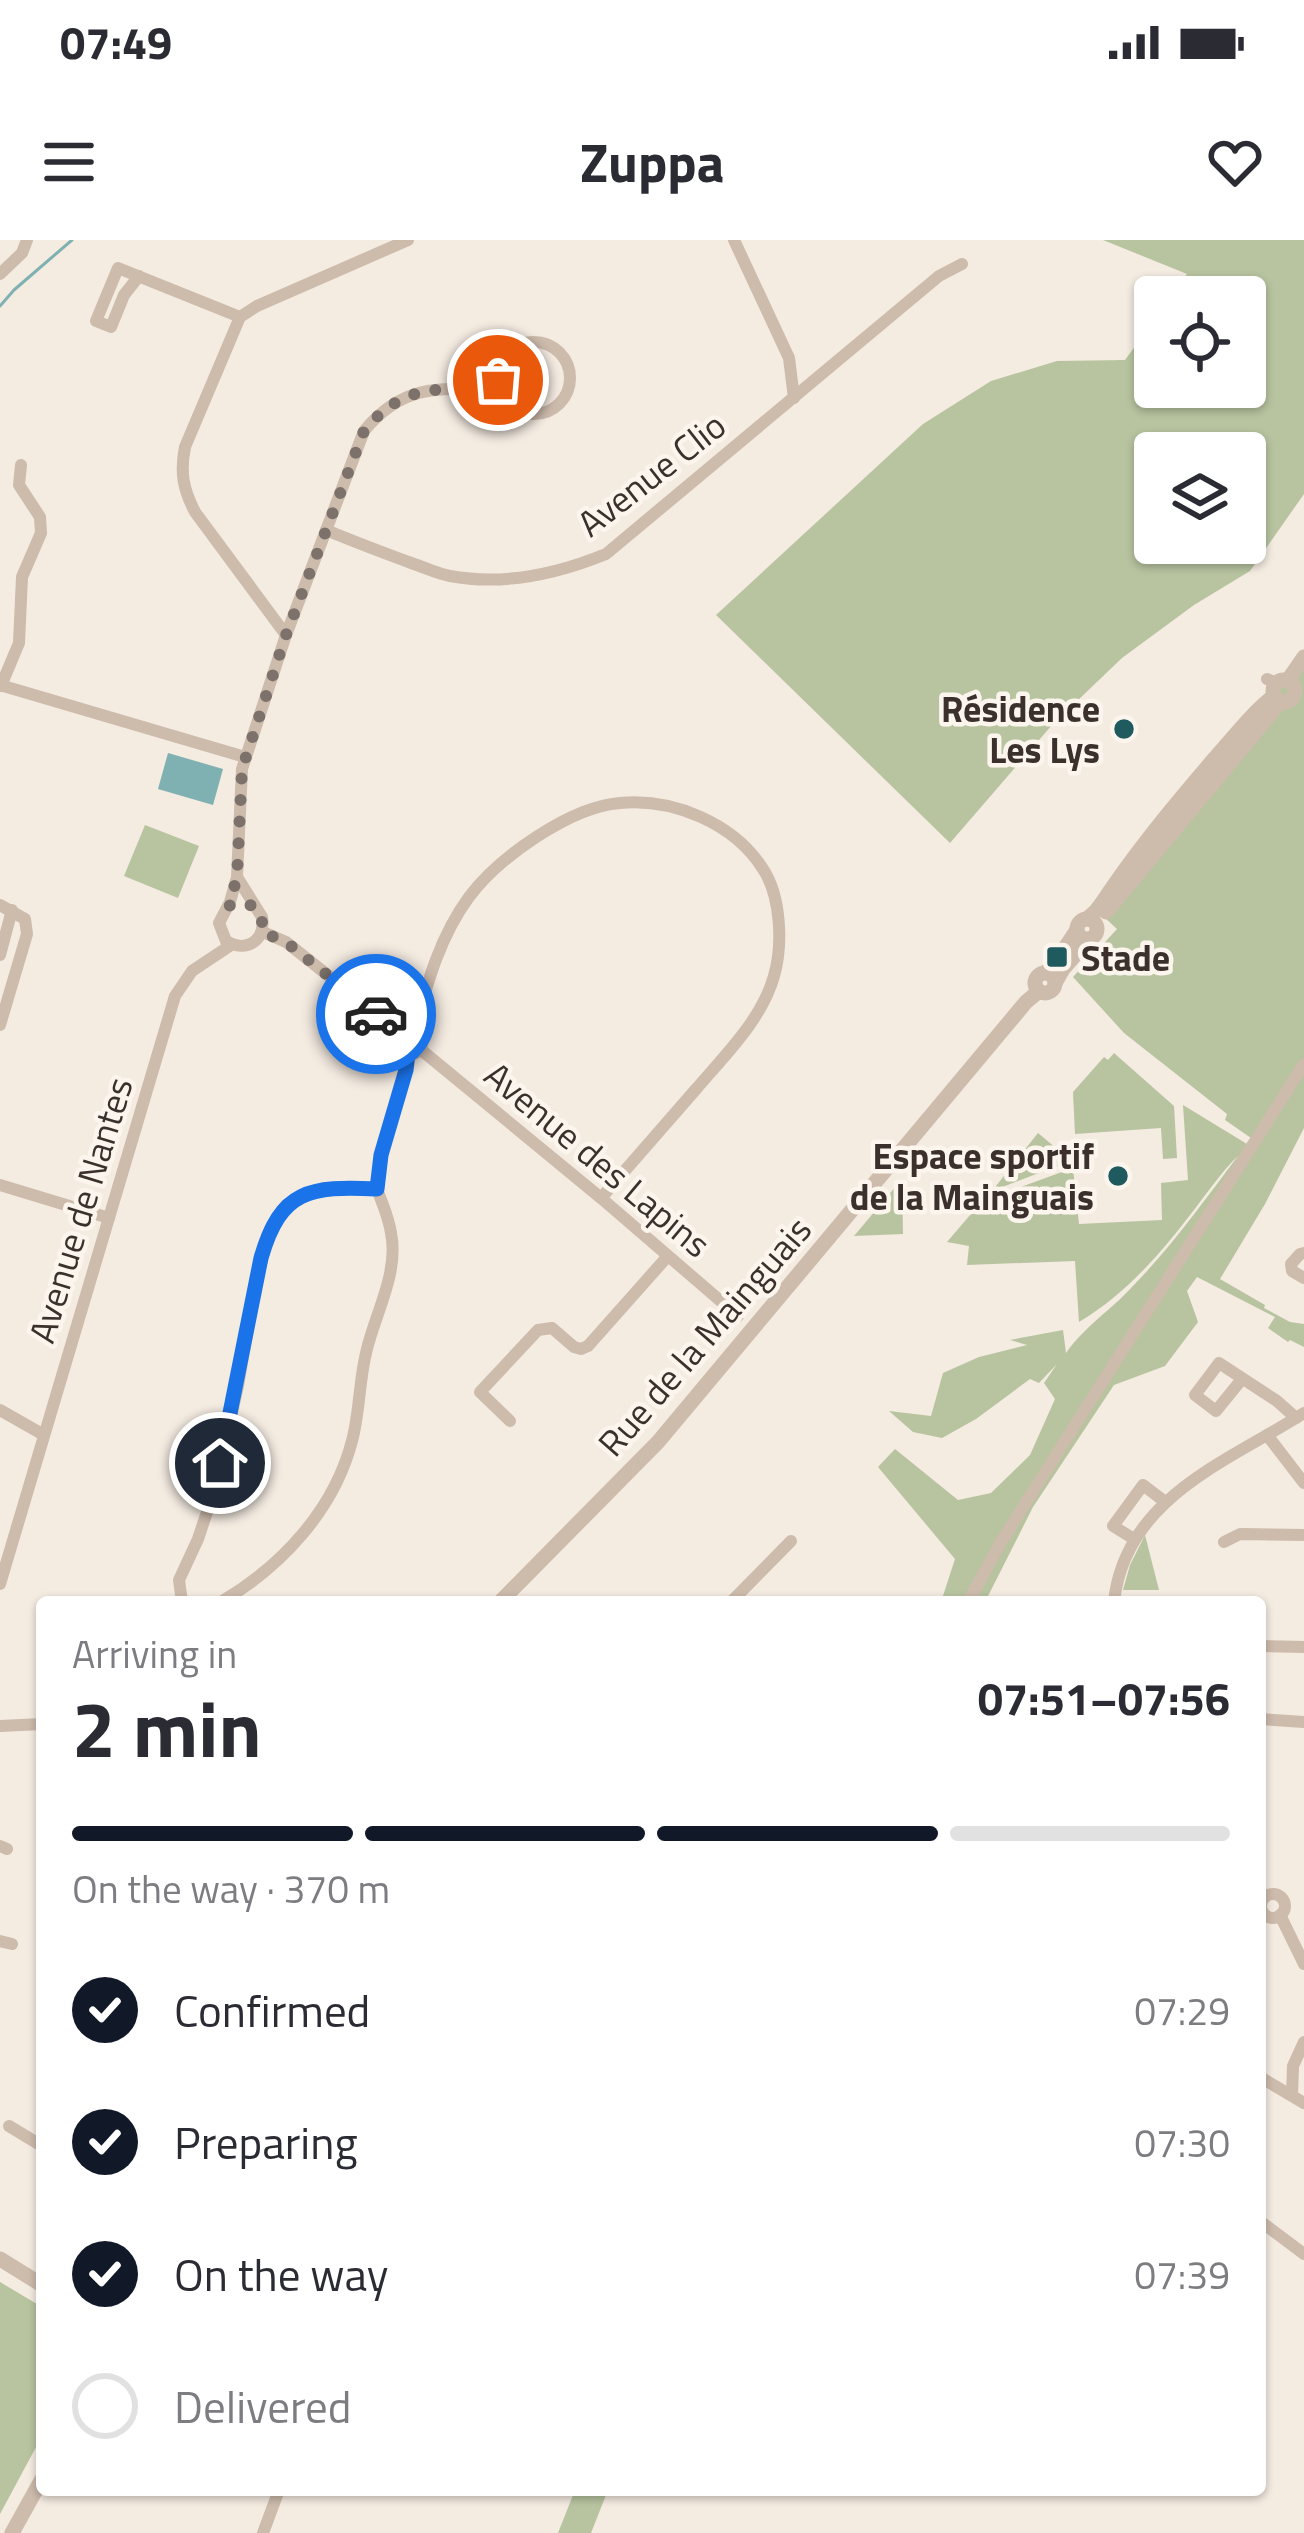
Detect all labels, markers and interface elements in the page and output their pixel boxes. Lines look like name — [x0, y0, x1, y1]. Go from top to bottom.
text: 07:49 — [60, 8, 172, 76]
text: Zuppa — [580, 121, 724, 203]
icon: menu — [36, 129, 102, 195]
icon: heart — [1202, 129, 1268, 195]
map controls — [1134, 276, 1266, 564]
button: locate — [1134, 276, 1266, 408]
pin — [447, 329, 549, 431]
icon: bag — [465, 347, 531, 413]
street label: Avenue Clio — [565, 398, 737, 550]
button: layers — [1134, 432, 1266, 564]
place label: Résidence Les Lys — [941, 681, 1100, 777]
marker: Résidence Les Lys — [1111, 716, 1137, 742]
place label: Stade — [1081, 930, 1170, 985]
marker: Stade — [1044, 944, 1070, 970]
courier — [316, 954, 436, 1074]
icon: car — [343, 981, 409, 1047]
street label: Avenue des Lapins — [473, 1048, 723, 1270]
street label: Avenue de Nantes — [14, 1071, 146, 1349]
place label: Espace sportif de la Mainguais — [850, 1128, 1094, 1224]
marker: Espace sportif de la Mainguais — [1105, 1163, 1131, 1189]
street label: Rue de la Mainguais — [584, 1204, 824, 1468]
pin — [169, 1412, 271, 1514]
icon: home — [187, 1430, 253, 1496]
text: Arriving in — [72, 1624, 237, 1683]
text: 07:51–07:56 — [978, 1664, 1230, 1732]
text: 2 min — [72, 1669, 262, 1787]
text: On the way · 370 m — [72, 1859, 390, 1918]
text: Confirmed — [174, 1976, 370, 2044]
icon: check — [72, 1977, 138, 2043]
text: 07:29 — [1134, 1981, 1230, 2040]
text: Preparing — [174, 2108, 358, 2176]
icon: check — [72, 2109, 138, 2175]
text: 07:30 — [1134, 2113, 1230, 2172]
text: On the way — [174, 2240, 388, 2308]
icon: check — [72, 2241, 138, 2307]
text: 07:39 — [1134, 2245, 1230, 2304]
text: Delivered — [174, 2372, 352, 2440]

